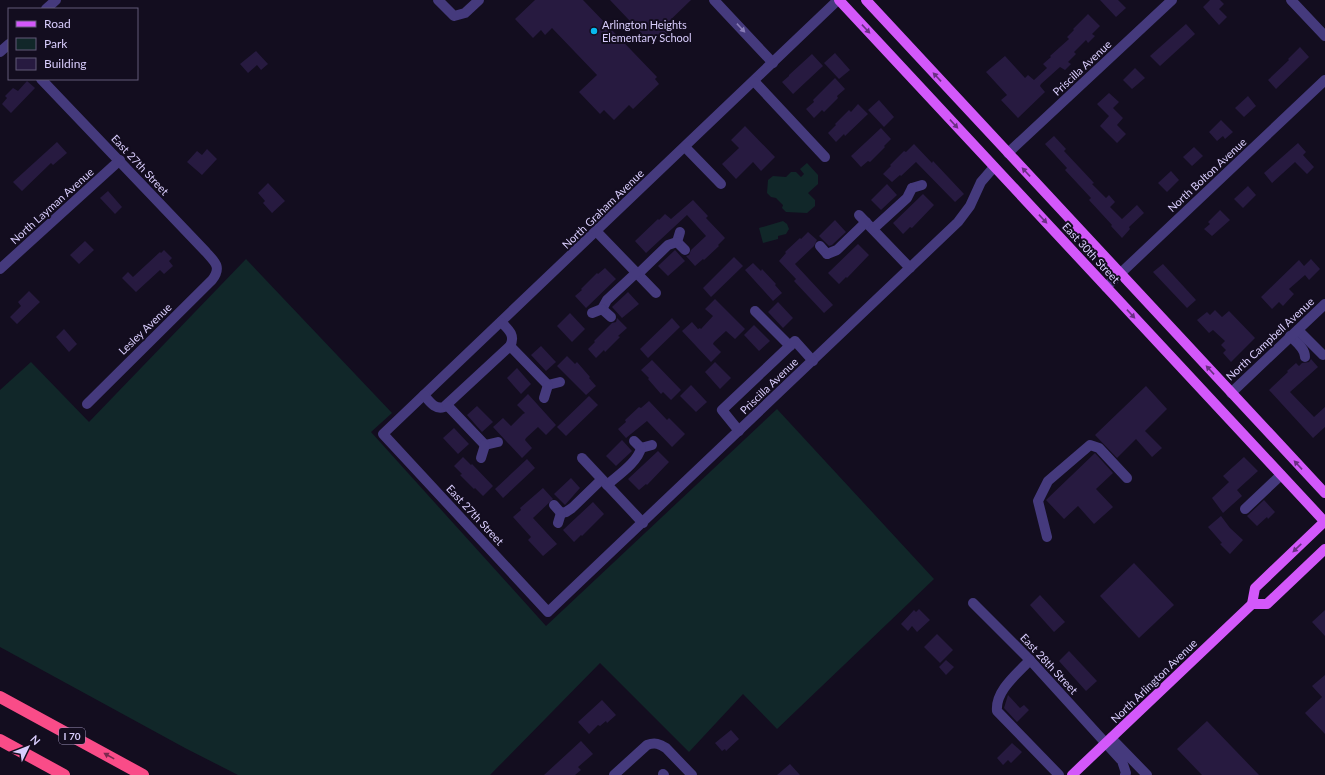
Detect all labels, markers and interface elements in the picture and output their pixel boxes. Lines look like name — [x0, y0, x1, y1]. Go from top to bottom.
legend — [8, 8, 138, 80]
text: Road — [44, 16, 71, 31]
place label: Arlington Heights Elementary School — [602, 18, 692, 44]
one-way arrow — [736, 23, 746, 33]
one-way arrow — [861, 23, 870, 34]
marker: Arlington Heights Elementary School — [589, 26, 599, 36]
text: Park — [44, 36, 68, 51]
street label: Priscilla Avenue — [1050, 37, 1114, 98]
text: Building — [44, 56, 87, 71]
one-way arrow — [932, 72, 942, 82]
one-way arrow — [949, 119, 959, 129]
street label: East 27th Street — [109, 132, 172, 198]
street label: North Bolton Avenue — [1165, 135, 1249, 214]
street label: North Layman Avenue — [7, 165, 96, 246]
street label: North Graham Avenue — [559, 166, 646, 251]
one-way arrow — [1021, 167, 1031, 177]
one-way arrow — [1038, 214, 1047, 224]
street label: East 30th Street — [1060, 220, 1123, 286]
street label: North Campbell Avenue — [1223, 294, 1316, 383]
street label: Lesley Avenue — [116, 300, 174, 357]
one-way arrow — [1127, 309, 1136, 319]
street label: Priscilla Avenue — [737, 355, 800, 416]
one-way arrow — [1205, 365, 1215, 375]
one-way arrow — [1294, 460, 1303, 470]
street label: East 27th Street — [444, 482, 507, 548]
one-way arrow — [1292, 544, 1302, 553]
street label: East 28th Street — [1018, 631, 1081, 697]
street label: North Arlington Avenue — [1108, 636, 1200, 725]
north arrow — [8, 727, 48, 767]
road number: I 70 — [59, 728, 85, 744]
text: N — [28, 732, 43, 747]
one-way arrow — [103, 753, 115, 760]

